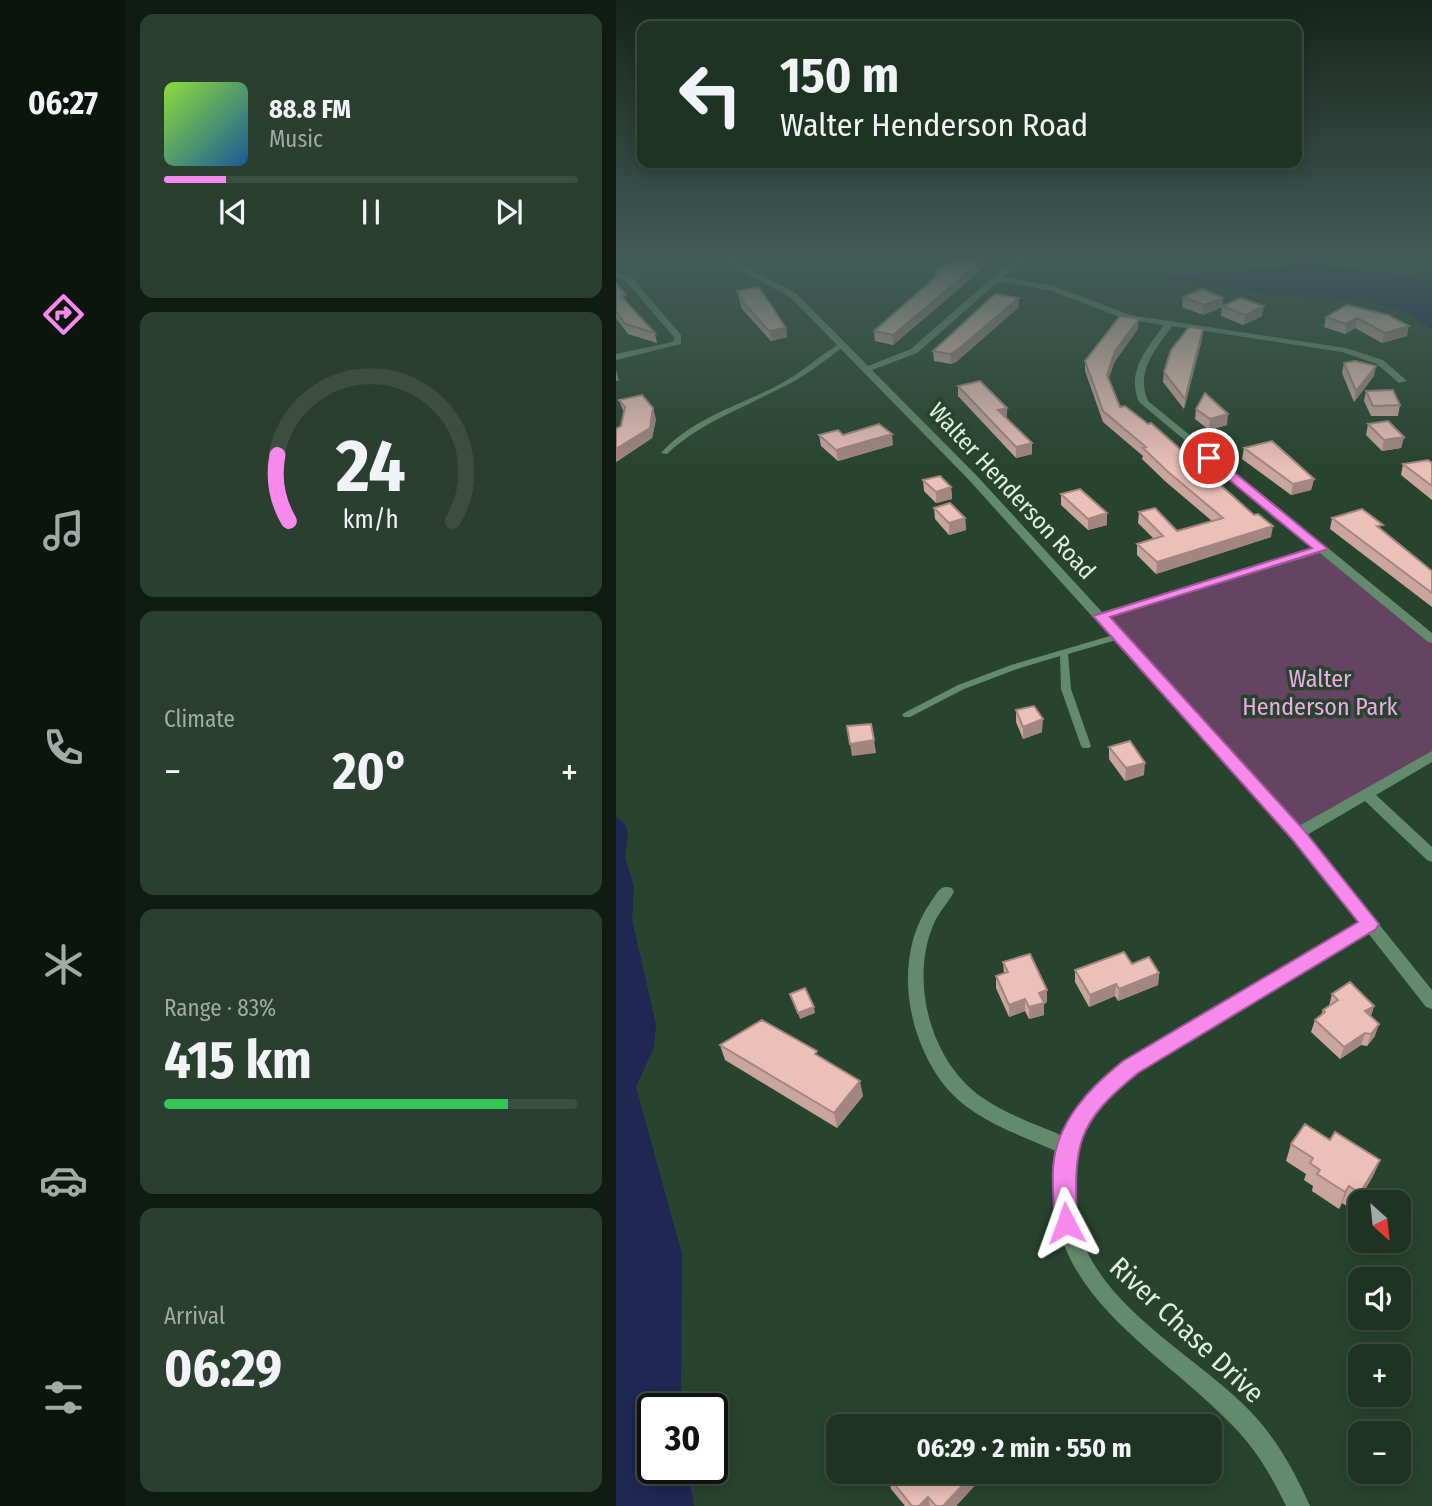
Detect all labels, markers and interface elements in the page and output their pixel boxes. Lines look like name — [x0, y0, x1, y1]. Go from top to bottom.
text: 150 m — [780, 46, 899, 105]
icon: left — [665, 49, 756, 140]
text: 06:27 — [28, 84, 98, 122]
text: 88.8 FM — [269, 94, 351, 125]
text: Walter Henderson Road — [780, 106, 1088, 144]
text: Music — [269, 125, 323, 153]
icon: previous — [214, 193, 252, 231]
icon: pause — [352, 193, 390, 231]
icon: next — [490, 193, 528, 231]
icon: directions — [39, 290, 88, 339]
street label: Walter Henderson Road — [923, 397, 1101, 585]
text: 24 — [335, 423, 406, 510]
pin — [1179, 428, 1239, 488]
icon: arrive — [1190, 439, 1228, 477]
text: km/h — [343, 504, 399, 534]
icon: music — [39, 506, 88, 555]
park label: Walter Henderson Park — [1242, 665, 1399, 721]
text: Climate — [164, 705, 235, 733]
icon: phone — [39, 723, 88, 772]
text: 20° — [333, 740, 409, 803]
text: − — [164, 749, 181, 795]
text: + — [561, 749, 578, 795]
icon: climate — [39, 940, 88, 989]
text: Range · 83% — [164, 994, 276, 1022]
text: 415 km — [164, 1029, 312, 1092]
icon: car — [39, 1156, 88, 1205]
position arrow — [1029, 1186, 1103, 1260]
north arrow — [1348, 1190, 1410, 1253]
map controls — [1348, 1190, 1411, 1484]
street label: River Chase Drive — [1103, 1250, 1271, 1410]
button: sound — [1348, 1267, 1411, 1330]
text: Arrival — [164, 1302, 225, 1330]
text: 06:29 — [164, 1337, 282, 1400]
button: + — [1348, 1344, 1411, 1407]
icon: filters — [39, 1373, 88, 1422]
speed limit sign: 30 — [637, 1393, 728, 1484]
button: − — [1348, 1421, 1411, 1484]
text: 06:29 · 2 min · 550 m — [916, 1433, 1132, 1464]

